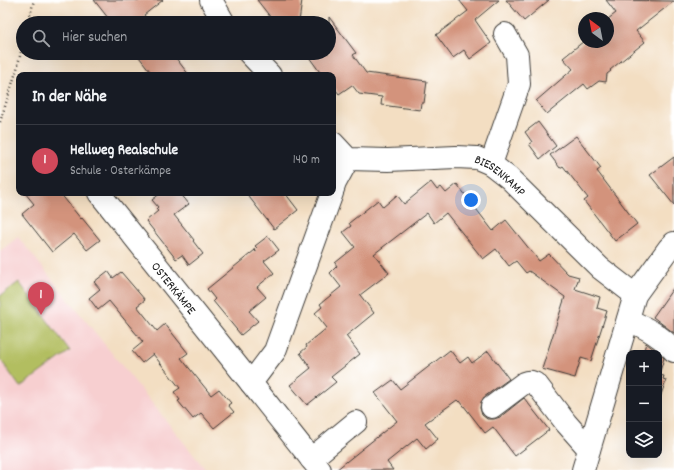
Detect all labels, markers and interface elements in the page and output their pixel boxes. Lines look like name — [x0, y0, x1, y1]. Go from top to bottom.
north arrow — [578, 12, 614, 48]
search box — [16, 16, 336, 60]
icon: search — [30, 27, 52, 49]
text: Hier suchen — [62, 27, 127, 49]
text: In der Nähe — [32, 86, 107, 110]
text: Hellweg Realschule — [70, 140, 178, 162]
text: 1 — [44, 151, 46, 170]
text: 140 m — [293, 151, 320, 170]
street label: BIESENKAMP — [471, 151, 529, 202]
text: Schule · Osterkämpe — [70, 162, 171, 181]
your location — [461, 190, 481, 210]
street label: OSTERKÄMPE — [146, 259, 200, 320]
pin: 1 — [28, 282, 54, 315]
map controls — [626, 350, 662, 458]
button: + — [626, 350, 662, 386]
button: − — [626, 386, 662, 422]
button: layers — [626, 422, 662, 458]

